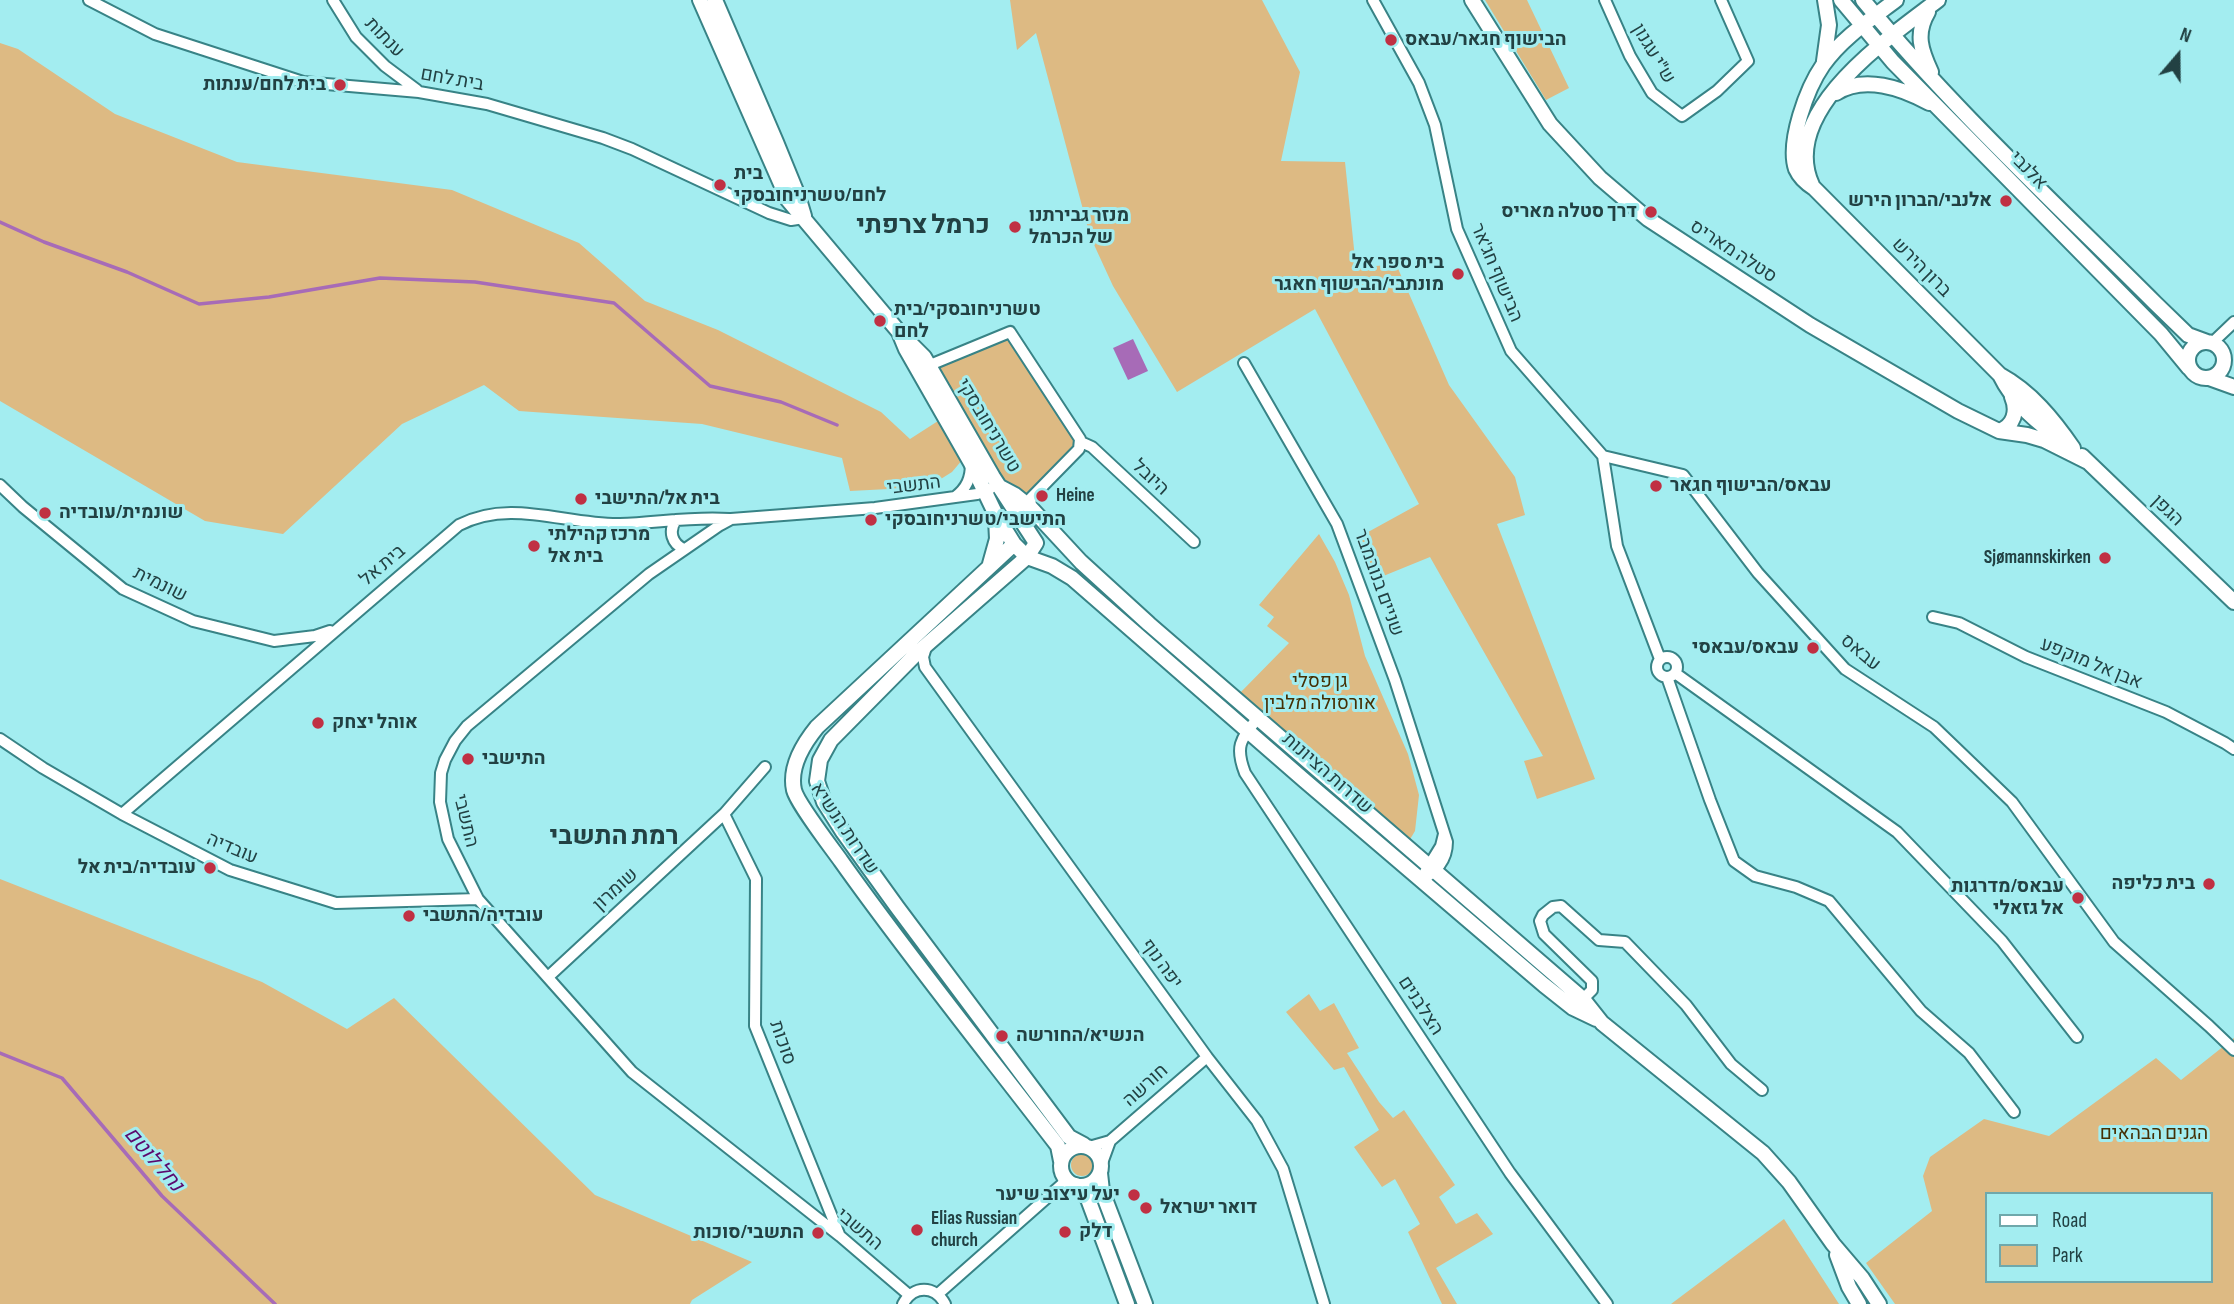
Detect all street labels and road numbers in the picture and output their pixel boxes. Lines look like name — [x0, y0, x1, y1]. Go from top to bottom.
street label: ענתות — [359, 13, 409, 63]
street label: ש"י עגנון — [1626, 20, 1680, 88]
street label: בית לחם — [419, 63, 485, 97]
street label: אלנבי — [2004, 147, 2052, 195]
street label: סטלה מאריס — [1685, 215, 1781, 289]
street label: הבישוף חג'אר — [1465, 220, 1527, 326]
street label: ברון הירש — [1887, 234, 1955, 302]
street label: טשרניחובסקי — [951, 375, 1025, 477]
street label: היובל — [1127, 455, 1173, 501]
street label: התשבי — [886, 471, 942, 501]
street label: הגפן — [2146, 490, 2188, 532]
street label: שניים בנובמבר — [1348, 526, 1408, 640]
street label: בית אל — [356, 540, 410, 592]
street label: שונמית — [129, 562, 191, 608]
street label: עבאס — [1835, 630, 1885, 676]
street label: אבן אל מוקפע — [2037, 633, 2145, 695]
street label: שדרות הציונות — [1277, 729, 1377, 819]
street label: שדרות הנשיא — [805, 779, 883, 879]
street label: התשבי — [447, 792, 483, 850]
street label: עובדיה — [203, 828, 261, 870]
street label: שומרון — [589, 864, 643, 916]
street label: יפה נוף — [1135, 935, 1187, 993]
street label: הצלבנים — [1392, 972, 1448, 1040]
street label: סוכות — [764, 1018, 800, 1068]
street label: חורשה — [1119, 1060, 1173, 1112]
street label: התשבי — [831, 1204, 887, 1256]

